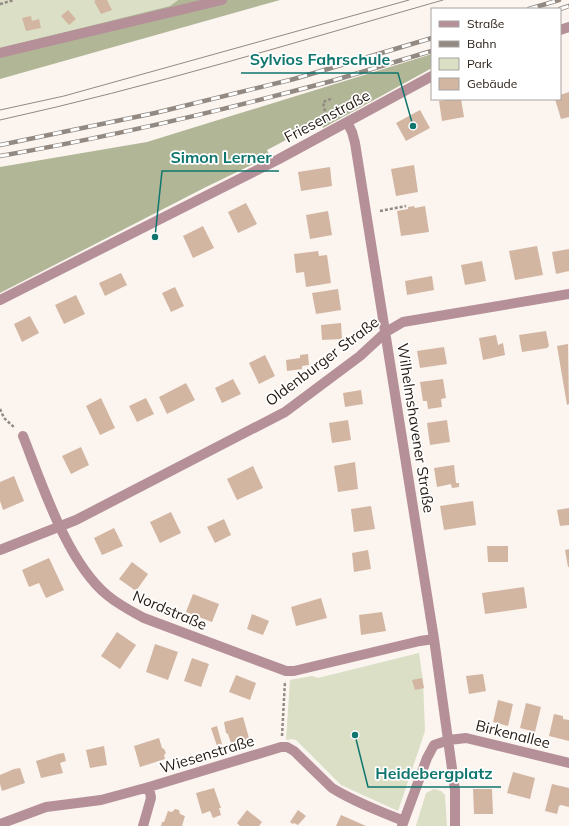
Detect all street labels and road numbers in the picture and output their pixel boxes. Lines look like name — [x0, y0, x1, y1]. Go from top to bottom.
street label: Friesenstraße — [281, 85, 373, 147]
street label: Oldenburger Straße — [261, 312, 383, 410]
street label: Wilhelmshavener Straße — [393, 342, 439, 514]
street label: Nordstraße — [130, 586, 210, 634]
street label: Birkenallee — [474, 716, 552, 752]
street label: Wiesenstraße — [158, 731, 256, 777]

